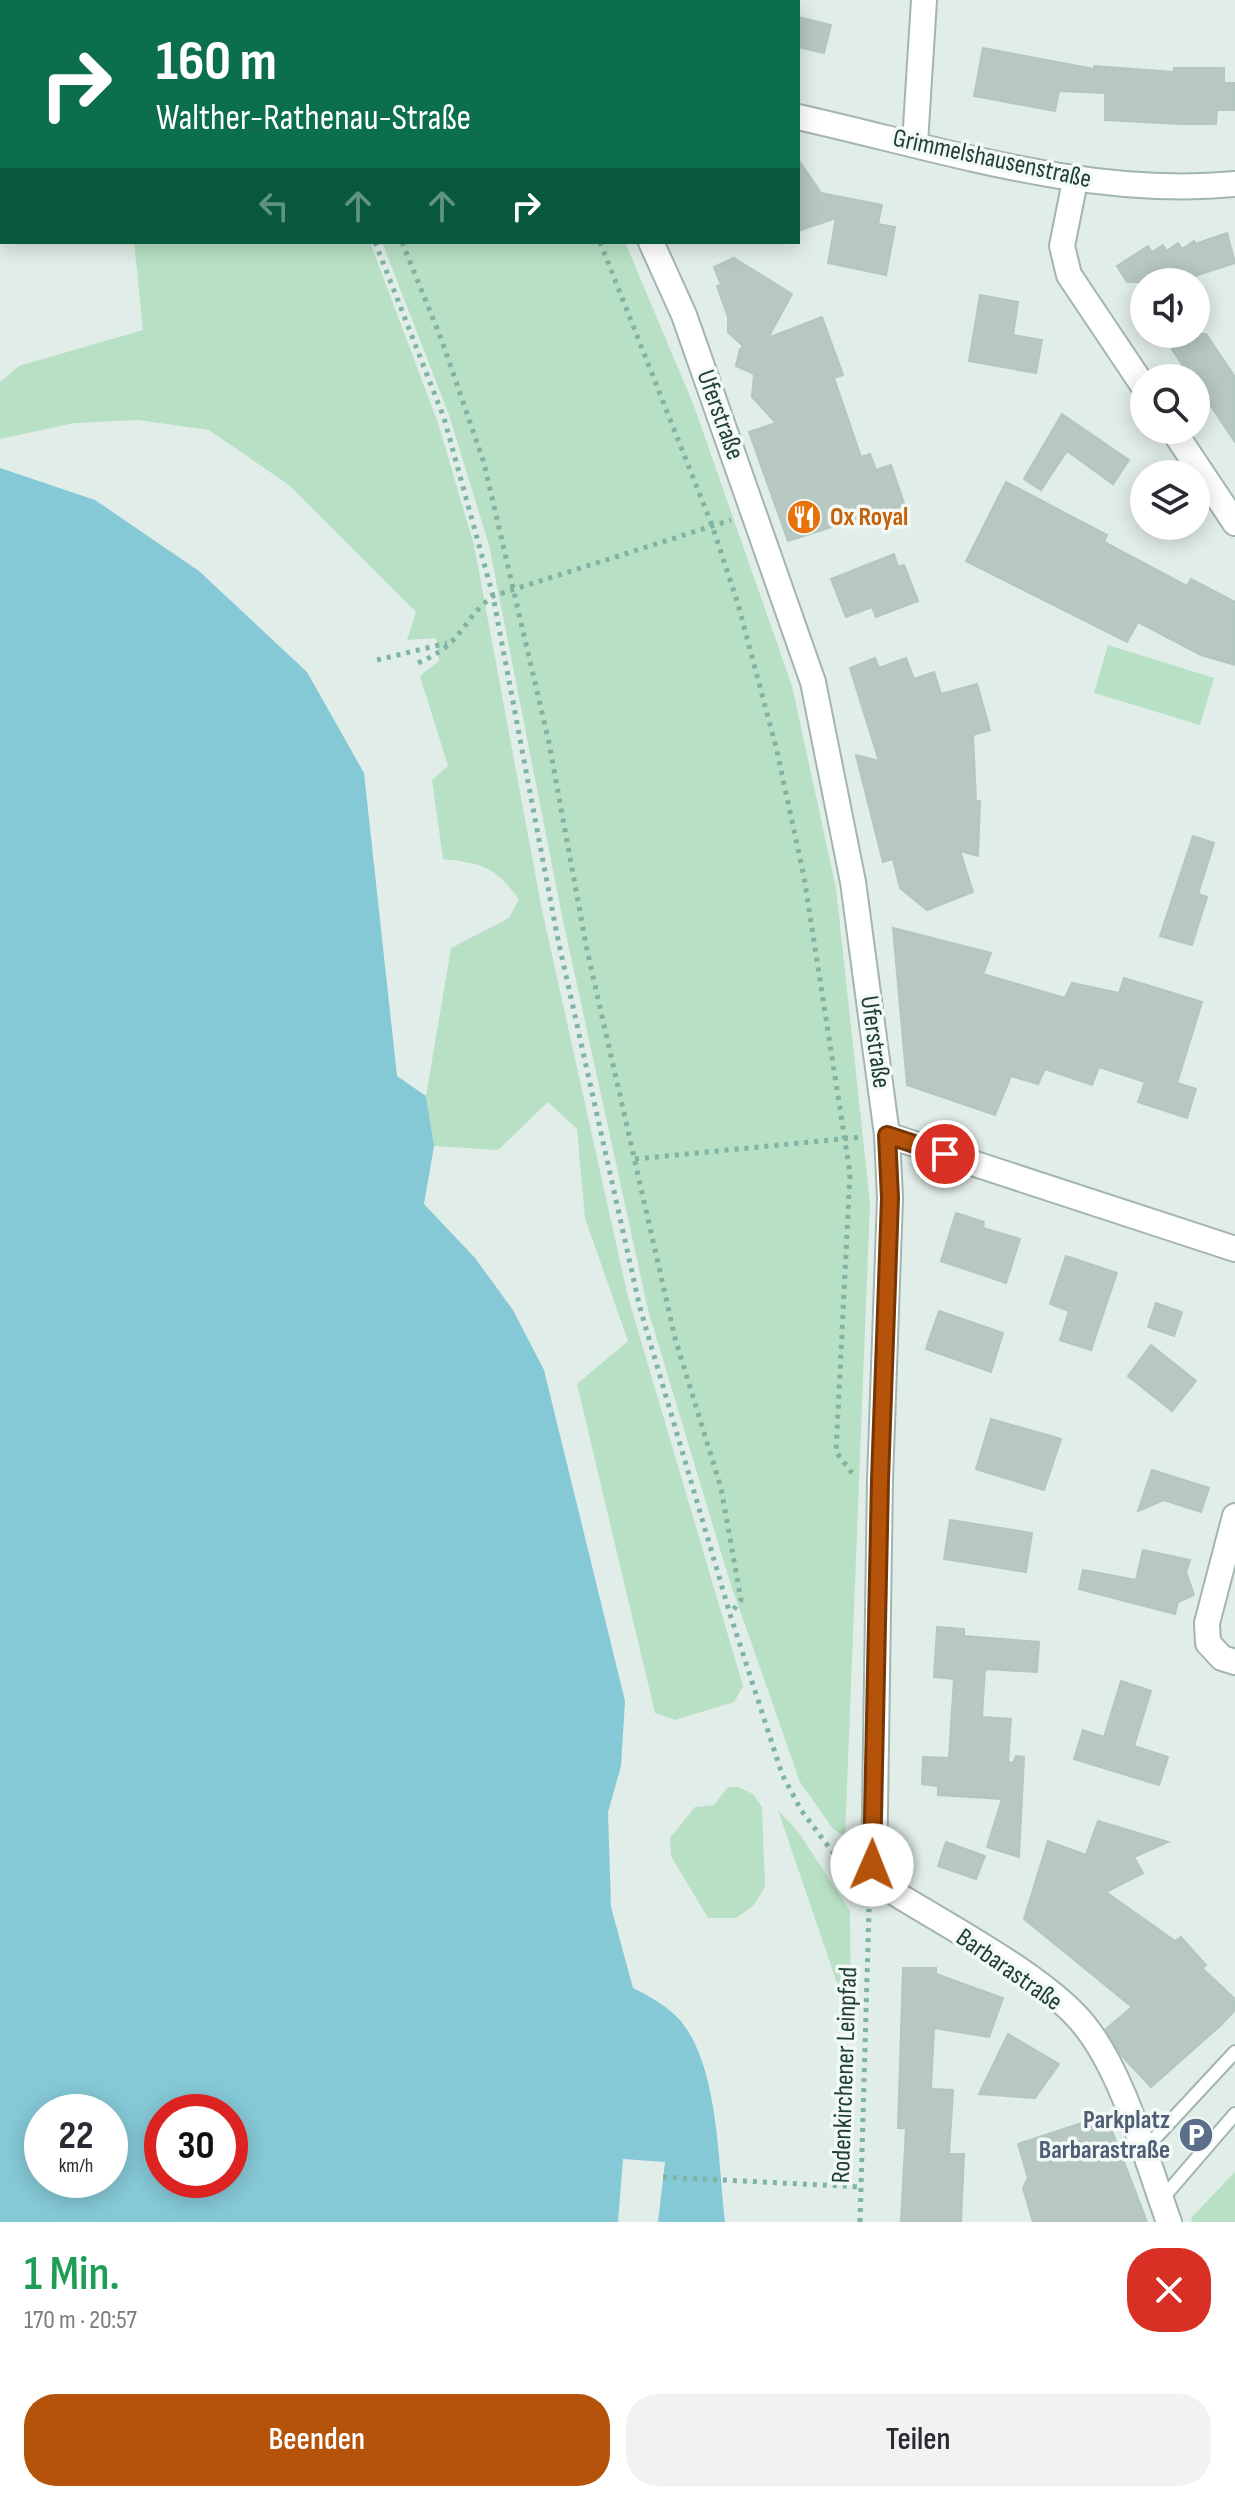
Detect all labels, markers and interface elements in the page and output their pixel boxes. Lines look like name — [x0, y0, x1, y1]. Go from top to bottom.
text: 160 m — [156, 29, 277, 96]
icon: right — [24, 32, 128, 136]
text: Walther-Rathenau-Straße — [156, 97, 471, 140]
street label: Grimmelshausenstraße — [890, 123, 1094, 195]
icon: left — [252, 184, 296, 228]
icon: ahead — [336, 184, 380, 228]
icon: ahead — [420, 184, 464, 228]
icon: right — [504, 184, 548, 228]
map controls — [1130, 268, 1210, 540]
button: sound — [1130, 268, 1210, 348]
button: search — [1130, 364, 1210, 444]
street label: Uferstraße — [690, 366, 750, 464]
button: layers — [1130, 460, 1210, 540]
restaurant icon: Ox Royal — [785, 498, 823, 536]
place label: Ox Royal — [830, 502, 908, 533]
street label: Uferstraße — [853, 994, 897, 1090]
pin — [911, 1120, 979, 1188]
icon: arrive — [923, 1132, 967, 1176]
position arrow — [830, 1823, 914, 1907]
street label: Barbarastraße — [950, 1922, 1068, 2018]
street label: Rodenkirchener Leinpfad — [826, 1966, 864, 2184]
speed limit sign: 30 — [144, 2094, 248, 2198]
place label: Parkplatz Barbarastraße — [1039, 2105, 1170, 2166]
text: 22 — [58, 2112, 94, 2160]
parking icon: Parkplatz Barbarastraße — [1177, 2116, 1215, 2154]
text: km/h — [59, 2154, 93, 2178]
text: 1 Min. — [24, 2246, 120, 2303]
button: close — [1127, 2248, 1211, 2332]
text: 170 m · 20:57 — [24, 2305, 137, 2336]
button: Beenden — [24, 2394, 610, 2486]
button: Teilen — [626, 2394, 1211, 2486]

